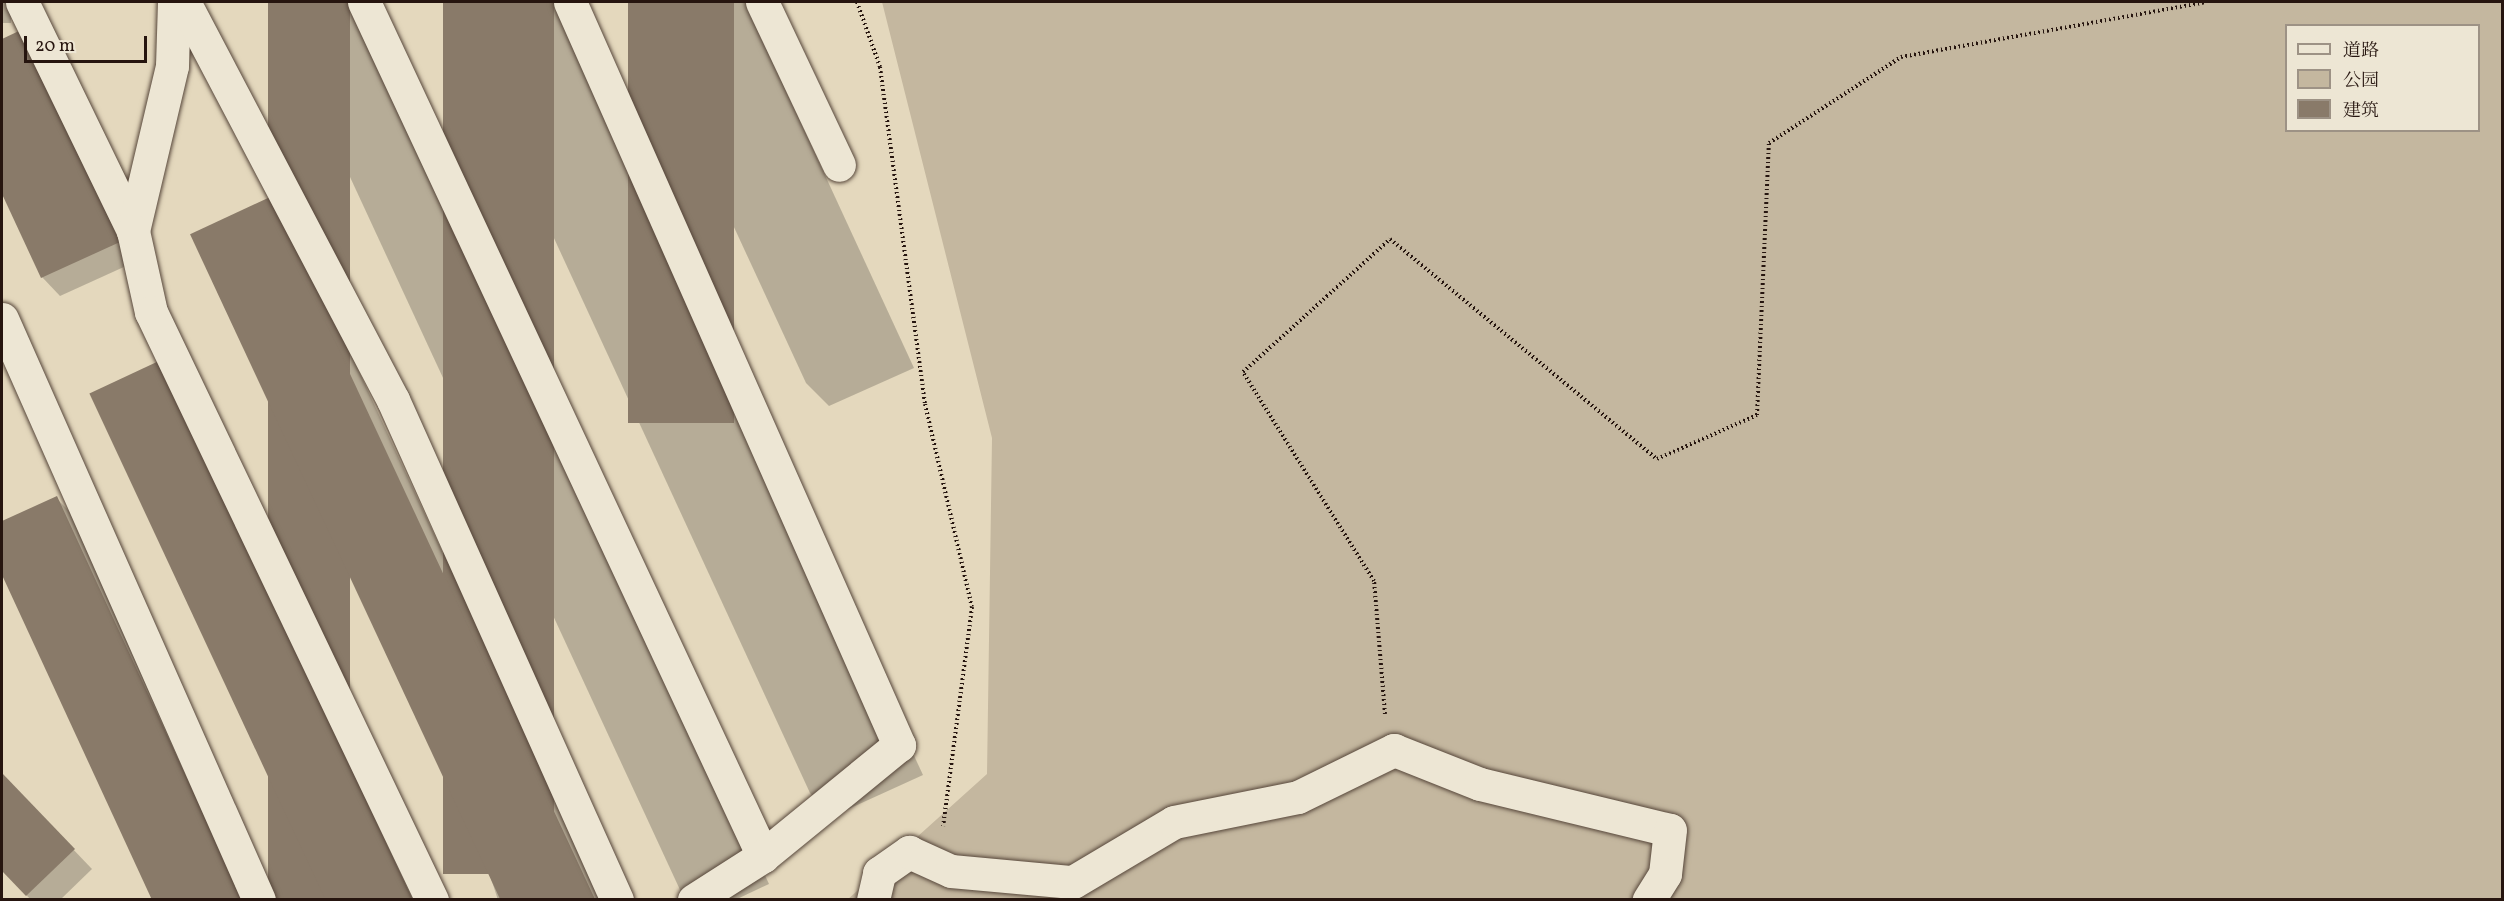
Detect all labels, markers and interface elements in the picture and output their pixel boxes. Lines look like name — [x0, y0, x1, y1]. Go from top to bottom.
scale bar — [27, 24, 150, 62]
legend — [2285, 24, 2480, 132]
text: 20 m — [35, 34, 75, 59]
text: 道路 — [2343, 39, 2379, 64]
text: 公园 — [2343, 69, 2379, 94]
text: 建筑 — [2343, 99, 2379, 124]

